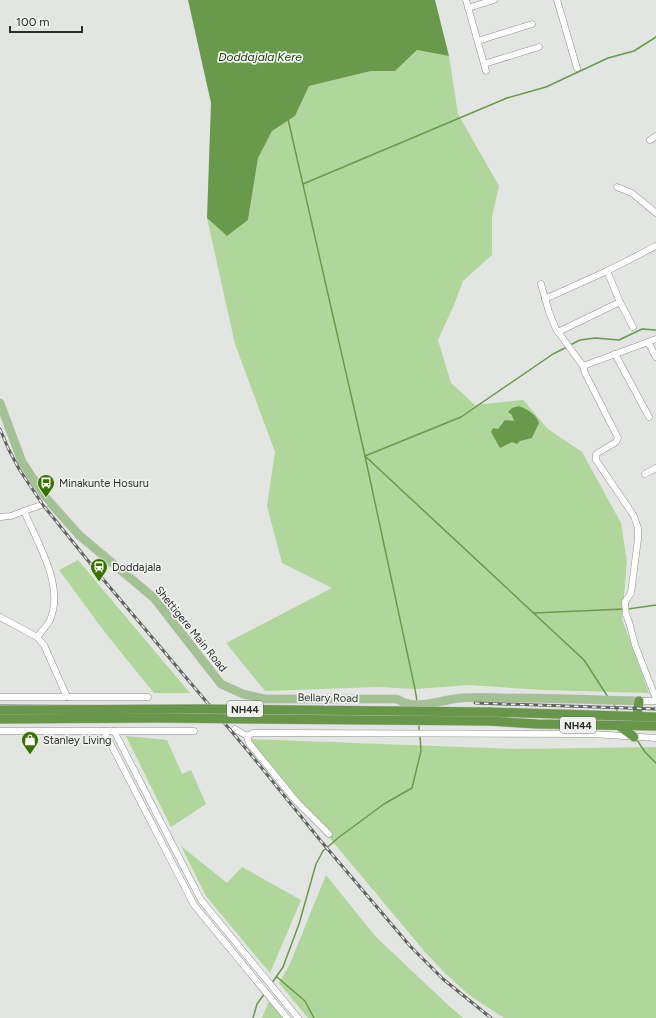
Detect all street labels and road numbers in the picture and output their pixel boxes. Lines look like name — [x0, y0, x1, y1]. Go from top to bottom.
street label: Shettigere Main Road — [152, 584, 230, 674]
street label: Bellary Road — [298, 691, 358, 705]
road number: NH44 — [227, 701, 263, 717]
road number: NH44 — [560, 717, 596, 733]

